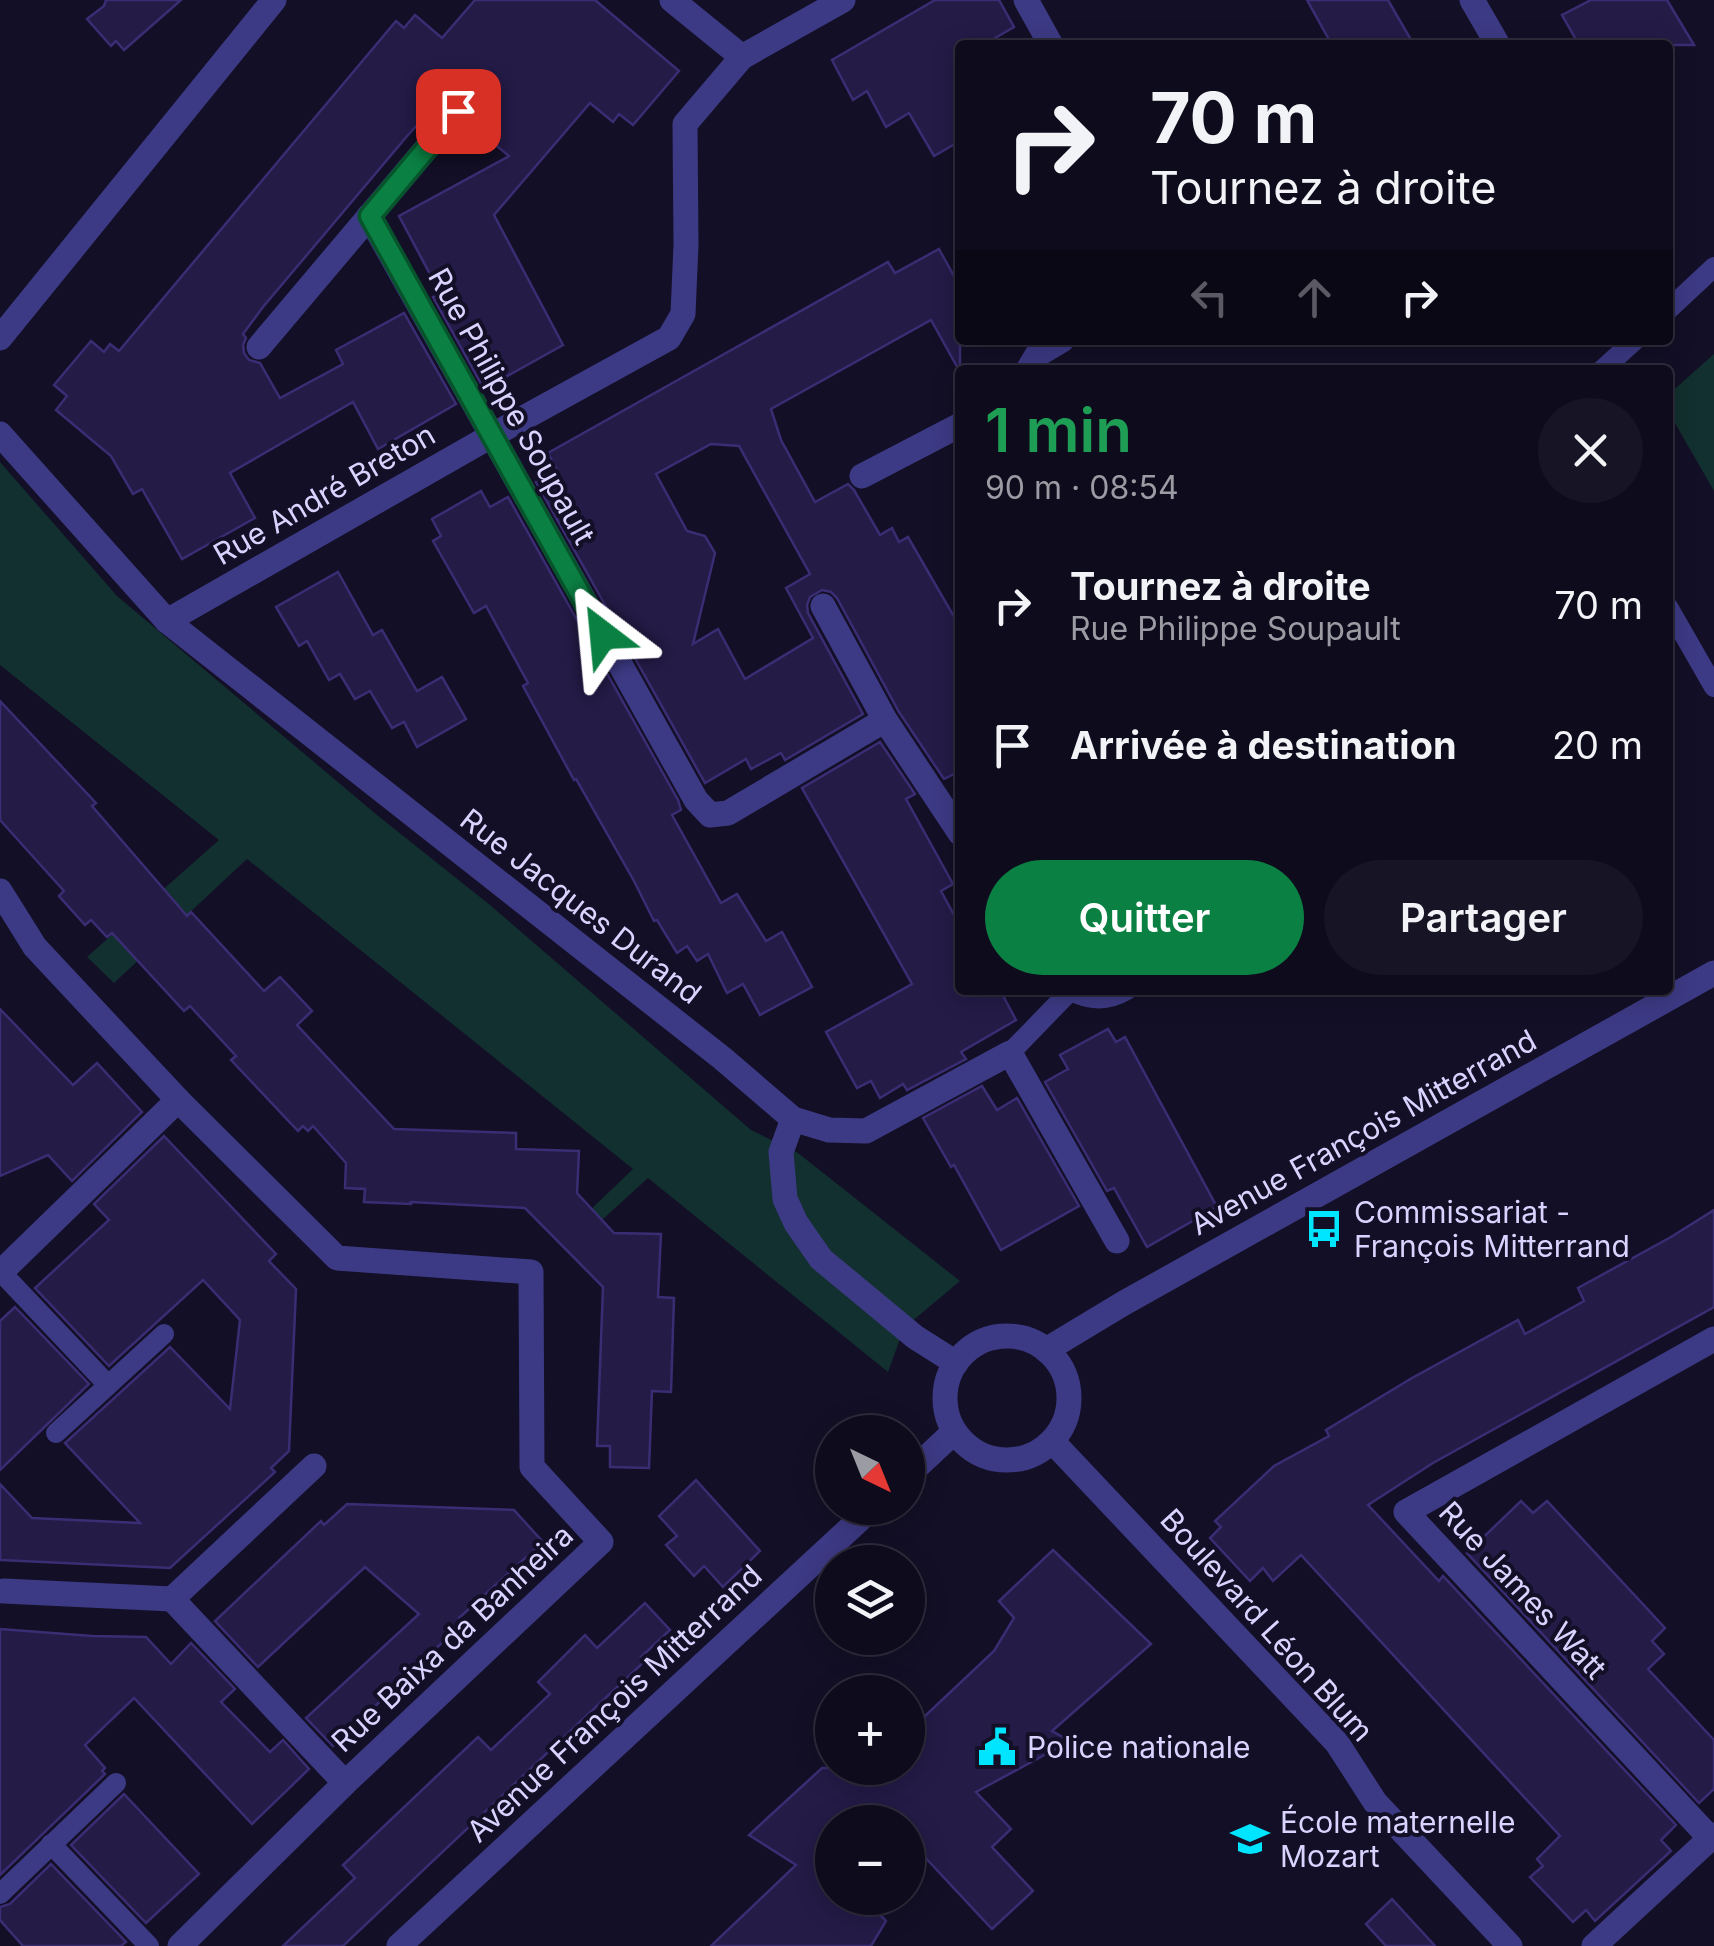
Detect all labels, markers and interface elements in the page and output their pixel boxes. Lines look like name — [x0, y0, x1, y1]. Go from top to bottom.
pin — [416, 69, 501, 154]
text: 70 m — [1150, 75, 1317, 160]
icon: right — [985, 80, 1115, 210]
icon: arrive — [431, 84, 486, 139]
text: Tournez à droite — [1150, 160, 1497, 215]
street label: Rue Philippe Soupault — [421, 262, 603, 550]
icon: left — [1182, 270, 1237, 325]
icon: ahead — [1287, 270, 1342, 325]
icon: right — [1392, 270, 1447, 325]
text: 1 min — [985, 394, 1132, 466]
button: close — [1538, 398, 1643, 503]
street label: Rue André Breton — [207, 416, 441, 572]
text: 90 m · 08:54 — [985, 468, 1179, 507]
text: Tournez à droite — [1070, 563, 1371, 609]
icon: right — [985, 578, 1040, 633]
text: 70 m — [1554, 582, 1643, 628]
position arrow — [551, 583, 655, 687]
text: Rue Philippe Soupault — [1070, 609, 1401, 648]
icon: arrive — [985, 718, 1040, 773]
text: Arrivée à destination — [1070, 722, 1457, 768]
text: 20 m — [1552, 722, 1643, 768]
street label: Rue Jacques Durand — [453, 801, 709, 1011]
button: Quitter — [985, 860, 1304, 975]
button: Partager — [1324, 860, 1643, 975]
street label: Avenue François Mitterrand — [1184, 1022, 1542, 1242]
place label: Commissariat - François Mitterrand — [1354, 1194, 1630, 1264]
bus stop icon: Commissariat - François Mitterrand — [1303, 1208, 1345, 1250]
north arrow — [815, 1415, 925, 1525]
map controls — [815, 1415, 925, 1915]
street label: Rue James Watt — [1432, 1494, 1614, 1686]
street label: Boulevard Léon Blum — [1153, 1501, 1381, 1749]
street label: Rue Baixa da Banheira — [324, 1517, 580, 1759]
button: layers — [815, 1545, 925, 1655]
street label: Avenue François Mitterrand — [459, 1557, 769, 1849]
button: + — [815, 1675, 925, 1785]
public building icon: Police nationale — [976, 1726, 1018, 1768]
place label: Police nationale — [1027, 1729, 1251, 1765]
place label: École maternelle Mozart — [1280, 1804, 1516, 1874]
button: − — [815, 1805, 925, 1915]
school or university icon: École maternelle Mozart — [1229, 1818, 1271, 1860]

